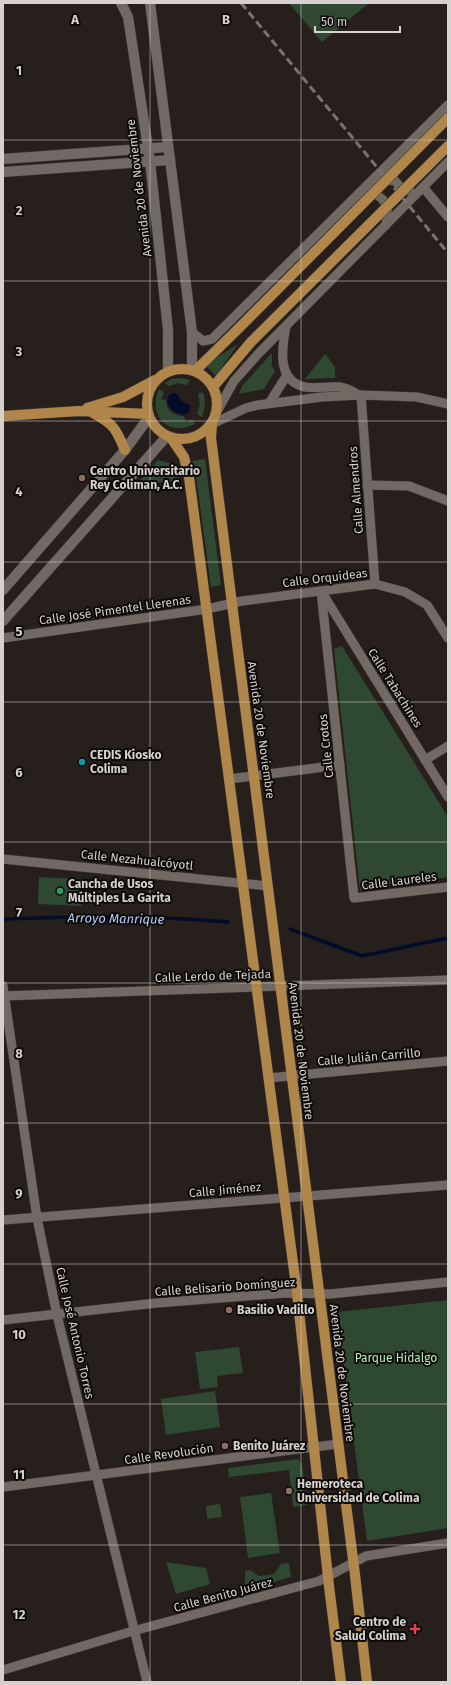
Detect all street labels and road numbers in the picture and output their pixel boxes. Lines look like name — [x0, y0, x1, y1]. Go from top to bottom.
street label: Avenida 20 de Noviembre — [124, 118, 154, 258]
street label: Calle Almendros — [346, 445, 366, 534]
street label: Calle Orquídeas — [282, 566, 369, 590]
street label: Calle José Pimentel Llerenas — [38, 592, 192, 628]
street label: Calle Tabachines — [365, 646, 425, 731]
street label: Avenida 20 de Noviembre — [244, 660, 278, 800]
street label: Calle Crotos — [316, 713, 336, 779]
street label: Calle Nezahualcóyotl — [80, 847, 194, 873]
street label: Calle Laureles — [361, 869, 438, 893]
street label: Calle Lerdo de Tejada — [155, 967, 271, 985]
street label: Avenida 20 de Noviembre — [286, 981, 316, 1121]
street label: Calle Julián Carrillo — [317, 1046, 421, 1068]
street label: Calle Jiménez — [188, 1180, 262, 1200]
street label: Calle José Antonio Torres — [53, 1266, 97, 1401]
street label: Calle Belisario Domínguez — [154, 1275, 296, 1299]
street label: Avenida 20 de Noviembre — [327, 1303, 357, 1443]
street label: Calle Revolución — [124, 1441, 214, 1467]
street label: Calle Benito Juárez — [172, 1575, 274, 1615]

